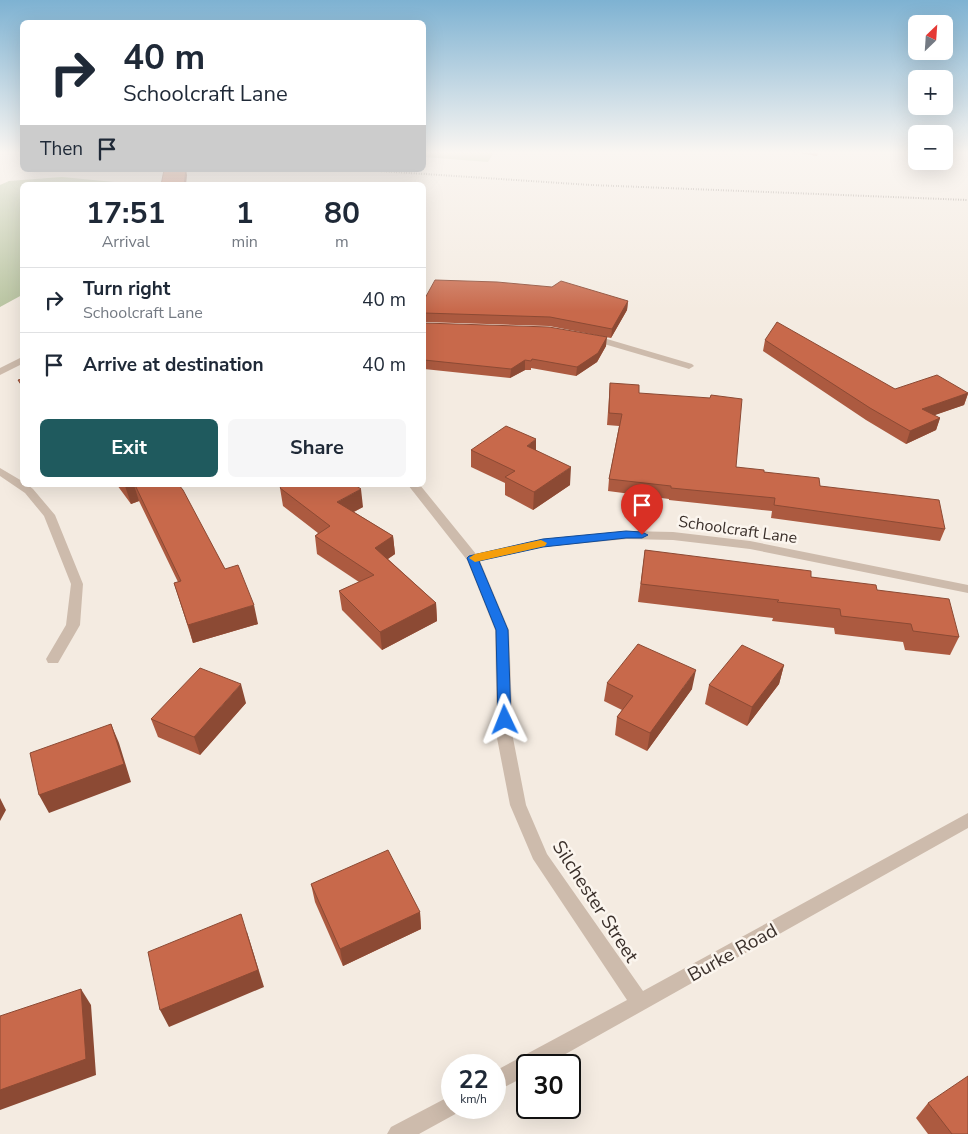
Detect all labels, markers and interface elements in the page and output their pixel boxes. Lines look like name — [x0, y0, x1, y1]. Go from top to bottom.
north arrow — [908, 15, 952, 60]
map controls — [908, 15, 953, 170]
text: 40 m — [123, 34, 205, 81]
icon: right — [40, 40, 105, 105]
button: + — [908, 70, 953, 115]
text: Schoolcraft Lane — [123, 79, 288, 109]
button: − — [908, 125, 953, 170]
icon: arrive — [93, 135, 121, 163]
text: Then — [40, 136, 83, 162]
text: 17:51 — [86, 193, 165, 234]
text: 1 — [236, 193, 254, 234]
text: 80 — [324, 193, 360, 234]
text: Arrival — [102, 231, 150, 253]
text: min — [231, 231, 258, 253]
text: m — [335, 231, 349, 253]
text: Turn right — [83, 276, 170, 302]
icon: right — [40, 286, 68, 314]
text: 40 m — [362, 287, 406, 313]
text: Schoolcraft Lane — [83, 302, 203, 324]
icon: arrive — [40, 351, 68, 379]
text: Arrive at destination — [83, 352, 264, 378]
text: 40 m — [362, 352, 406, 378]
button: Exit — [40, 419, 218, 477]
button: Share — [228, 419, 406, 477]
pin — [621, 484, 663, 535]
icon: arrive — [628, 491, 656, 519]
street label: Schoolcraft Lane — [677, 511, 799, 549]
position arrow — [478, 693, 530, 745]
street label: Silchester Street — [546, 836, 645, 968]
street label: Burke Road — [683, 918, 782, 988]
speed limit sign: 30 — [516, 1054, 581, 1119]
text: 22 — [458, 1063, 489, 1097]
text: km/h — [460, 1091, 487, 1107]

